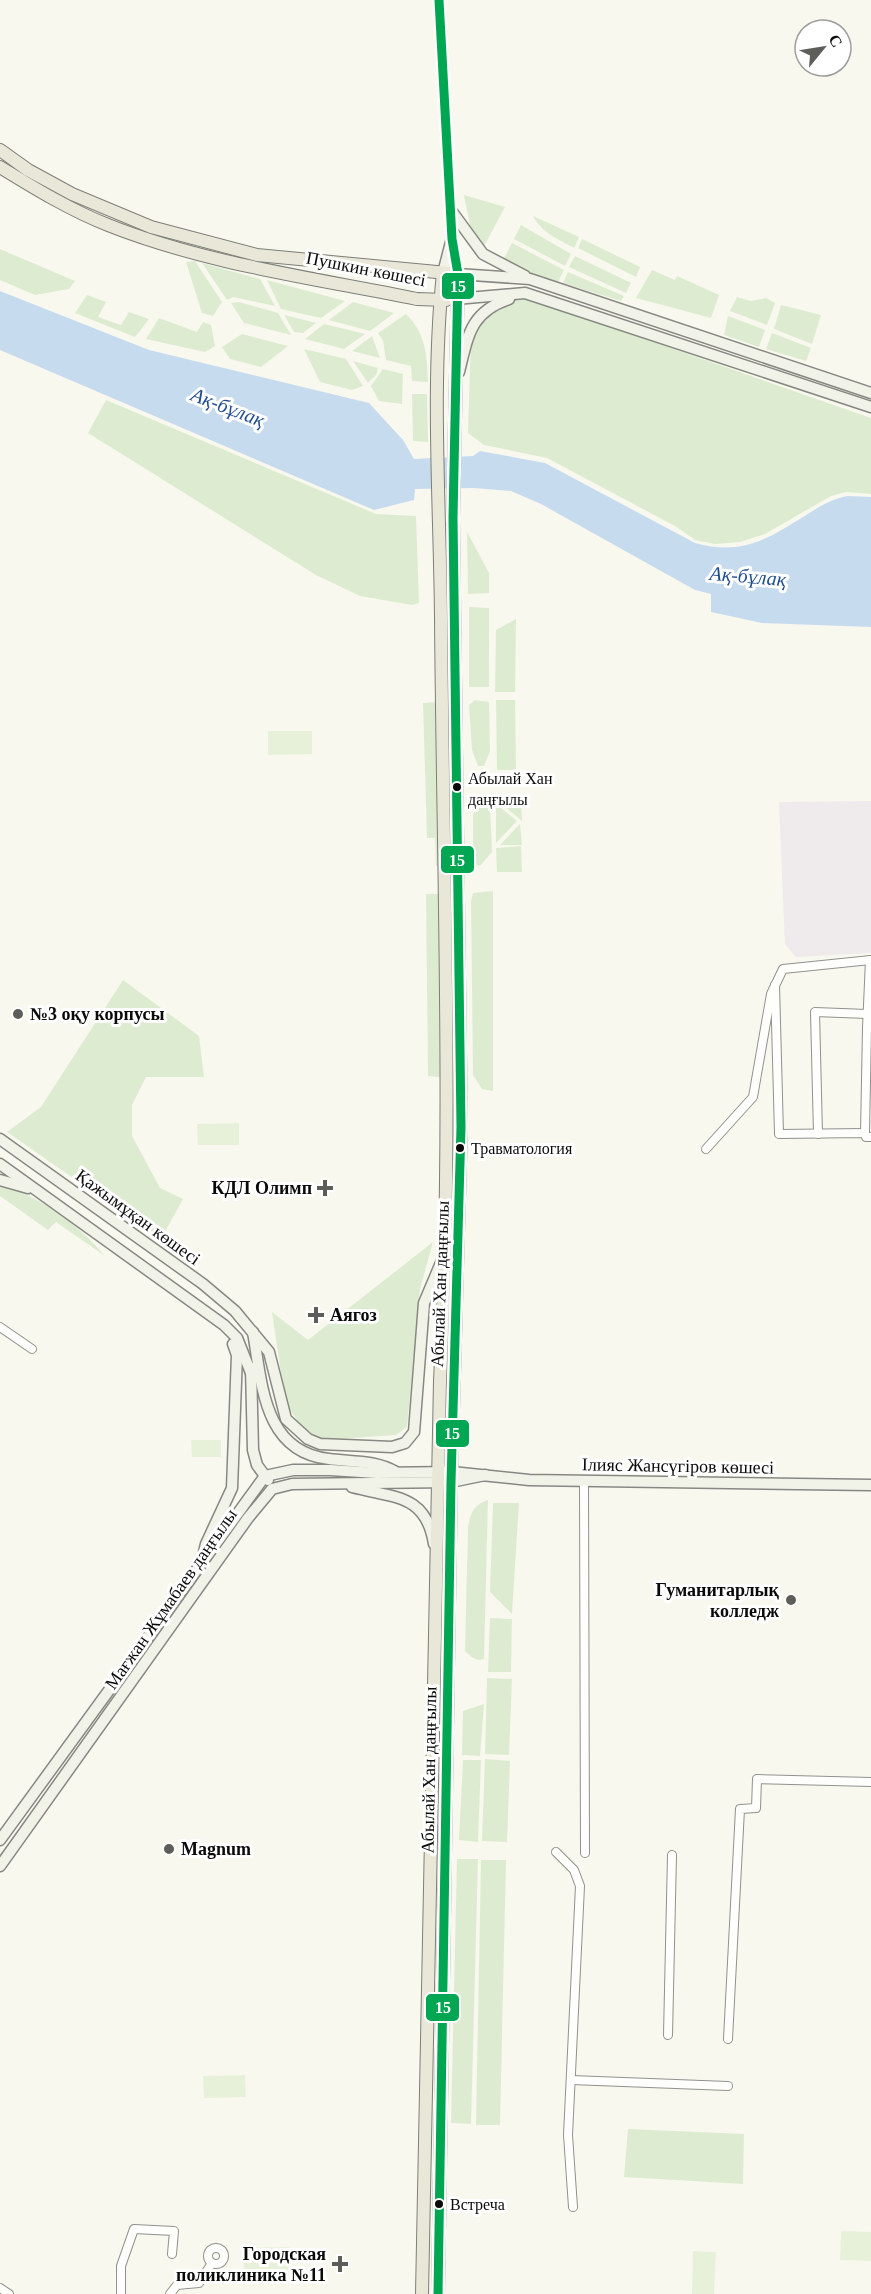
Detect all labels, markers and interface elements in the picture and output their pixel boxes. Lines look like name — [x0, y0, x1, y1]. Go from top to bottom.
north arrow — [793, 18, 853, 78]
text: С — [825, 31, 846, 50]
street label: Пушкин көшесі — [305, 248, 427, 290]
line badge: 15 — [441, 272, 475, 300]
text: 15 — [450, 278, 466, 295]
water label: Ақ-бұлақ — [186, 382, 268, 432]
water label: Ақ-бұлақ — [707, 562, 788, 591]
place label: Абылай Хан даңғылы — [468, 770, 553, 809]
marker: Абылай Хан даңғылы — [451, 781, 463, 793]
line badge: 15 — [440, 845, 475, 874]
text: 15 — [449, 852, 465, 869]
place label: №3 оқу корпусы — [30, 1004, 164, 1024]
marker: №3 оқу корпусы — [11, 1007, 25, 1021]
place label: Травматология — [471, 1140, 573, 1158]
marker: Травматология — [454, 1142, 466, 1154]
street label: Қажымұқан көшесі — [72, 1165, 204, 1269]
place label: КДЛ Олимп — [212, 1178, 312, 1198]
marker: КДЛ Олимп — [316, 1179, 334, 1197]
street label: Абылай Хан даңғылы — [427, 1200, 453, 1368]
place label: Аягоз — [330, 1305, 377, 1325]
marker: Аягоз — [307, 1306, 325, 1324]
line badge: 15 — [435, 1419, 470, 1448]
text: 15 — [444, 1425, 460, 1442]
street label: Ілияс Жансүгіров көшесі — [582, 1454, 774, 1478]
street label: Мағжан Жұмабаев даңғылы — [101, 1505, 241, 1693]
place label: Гуманитарлық колледж — [655, 1580, 780, 1621]
marker: Гуманитарлық колледж — [784, 1593, 798, 1607]
street label: Абылай Хан даңғылы — [418, 1686, 440, 1854]
place label: Magnum — [181, 1839, 251, 1859]
marker: Magnum — [162, 1842, 176, 1856]
line badge: 15 — [425, 1993, 460, 2022]
text: 15 — [435, 1999, 451, 2016]
place label: Встреча — [450, 2196, 505, 2214]
marker: Встреча — [433, 2198, 445, 2210]
place label: Городская поликлиника №11 — [176, 2244, 326, 2285]
marker: Городская поликлиника №11 — [331, 2255, 349, 2273]

